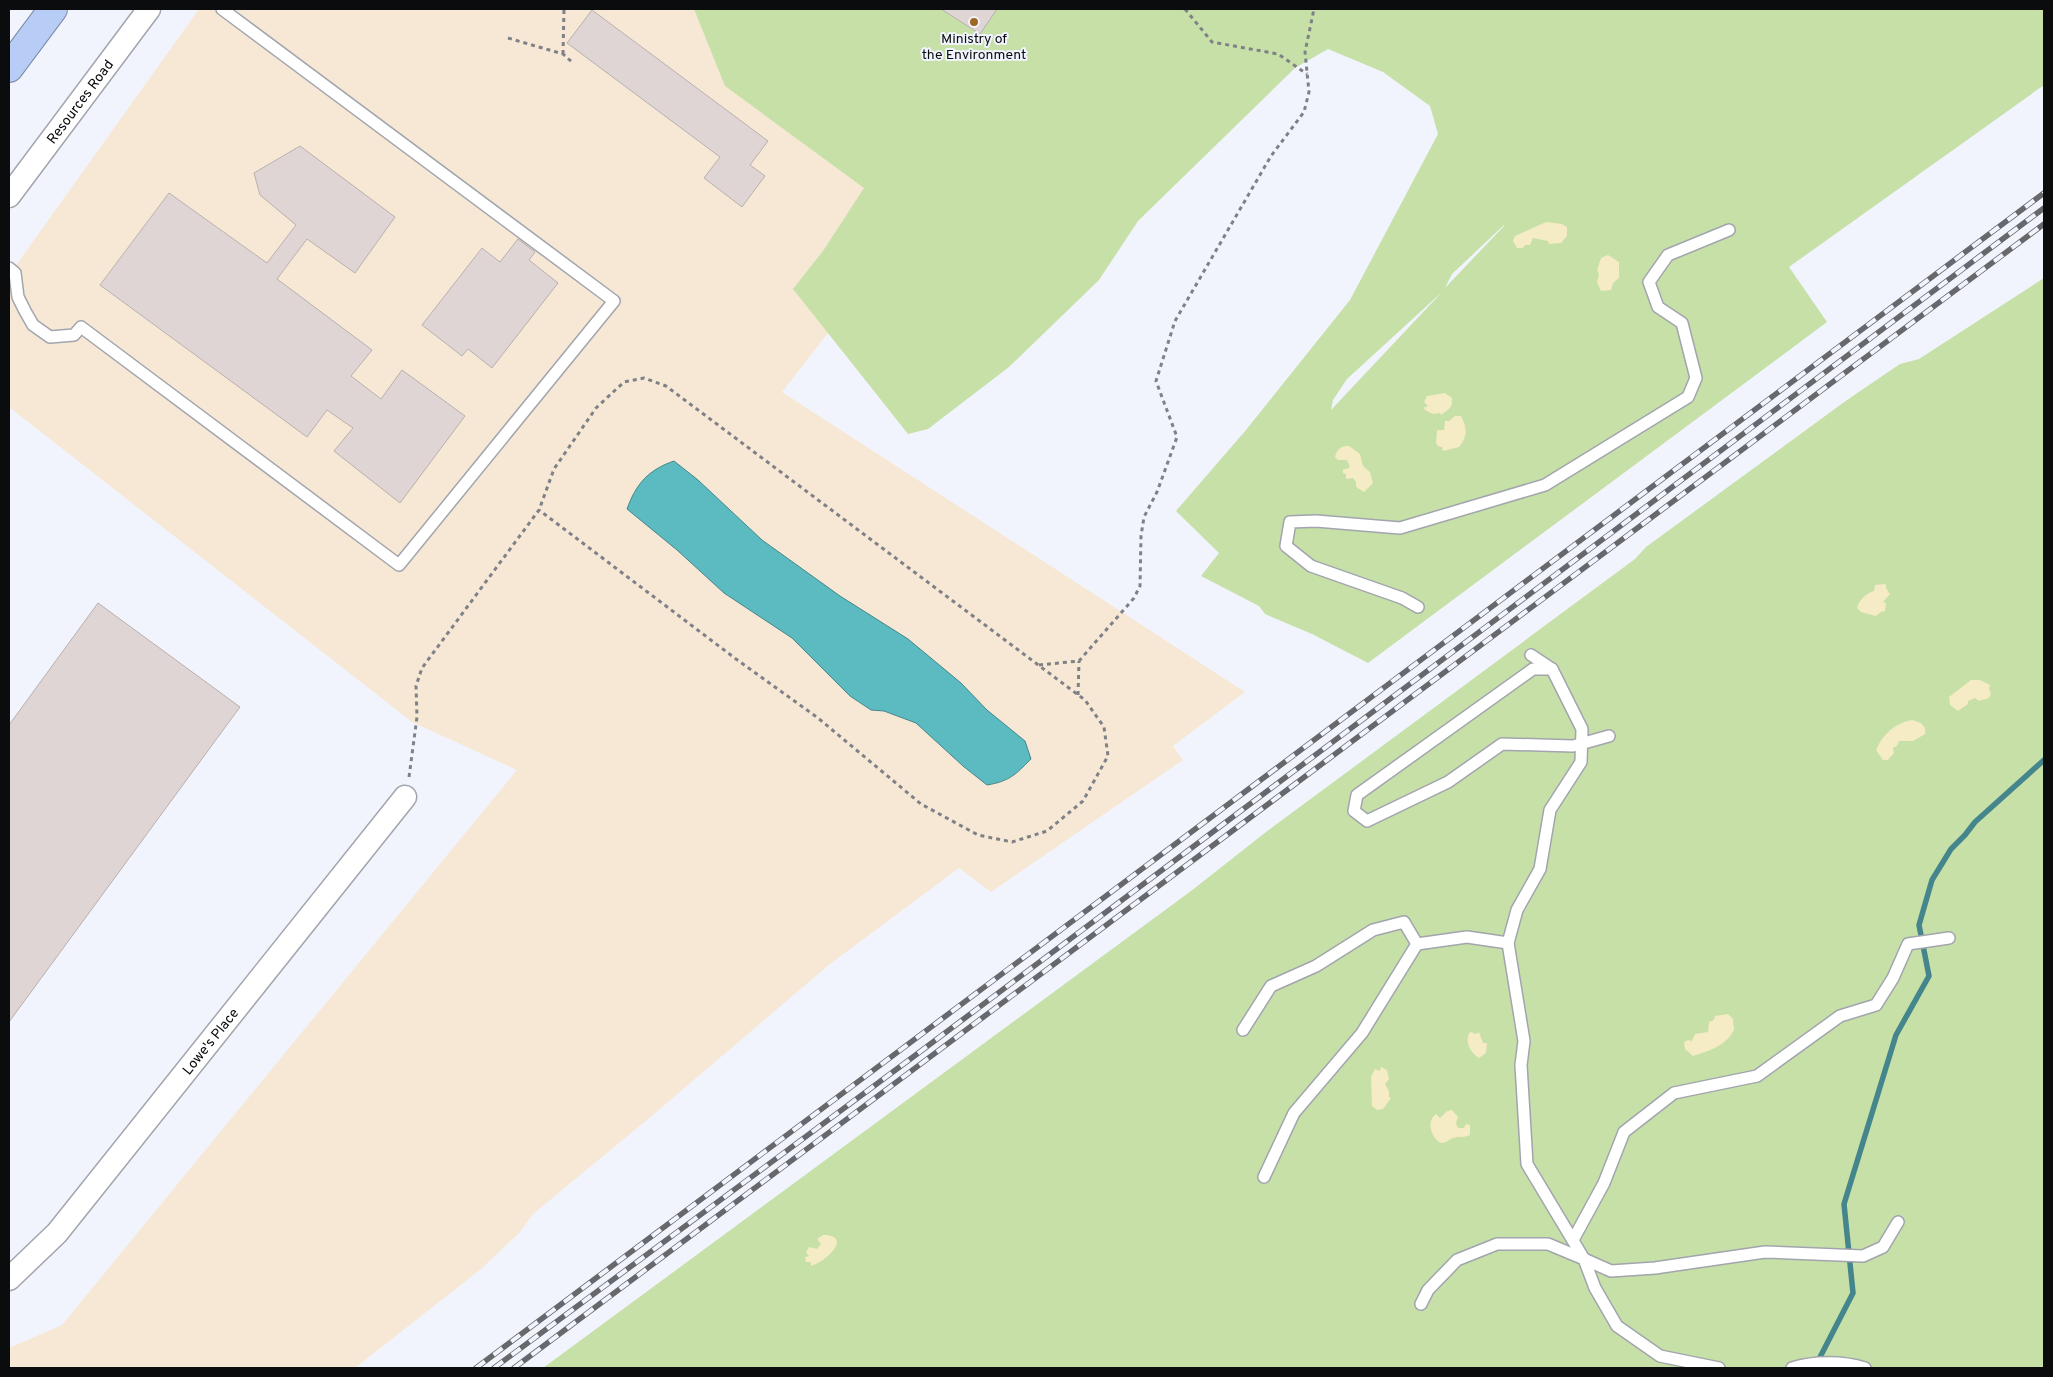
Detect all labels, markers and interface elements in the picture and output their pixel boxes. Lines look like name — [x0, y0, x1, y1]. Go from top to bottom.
marker: Ministry of the Environment — [968, 16, 980, 28]
place label: Ministry of the Environment — [922, 31, 1026, 64]
street label: Resources Road — [44, 57, 118, 148]
street label: Lowe's Place — [180, 1005, 243, 1079]

